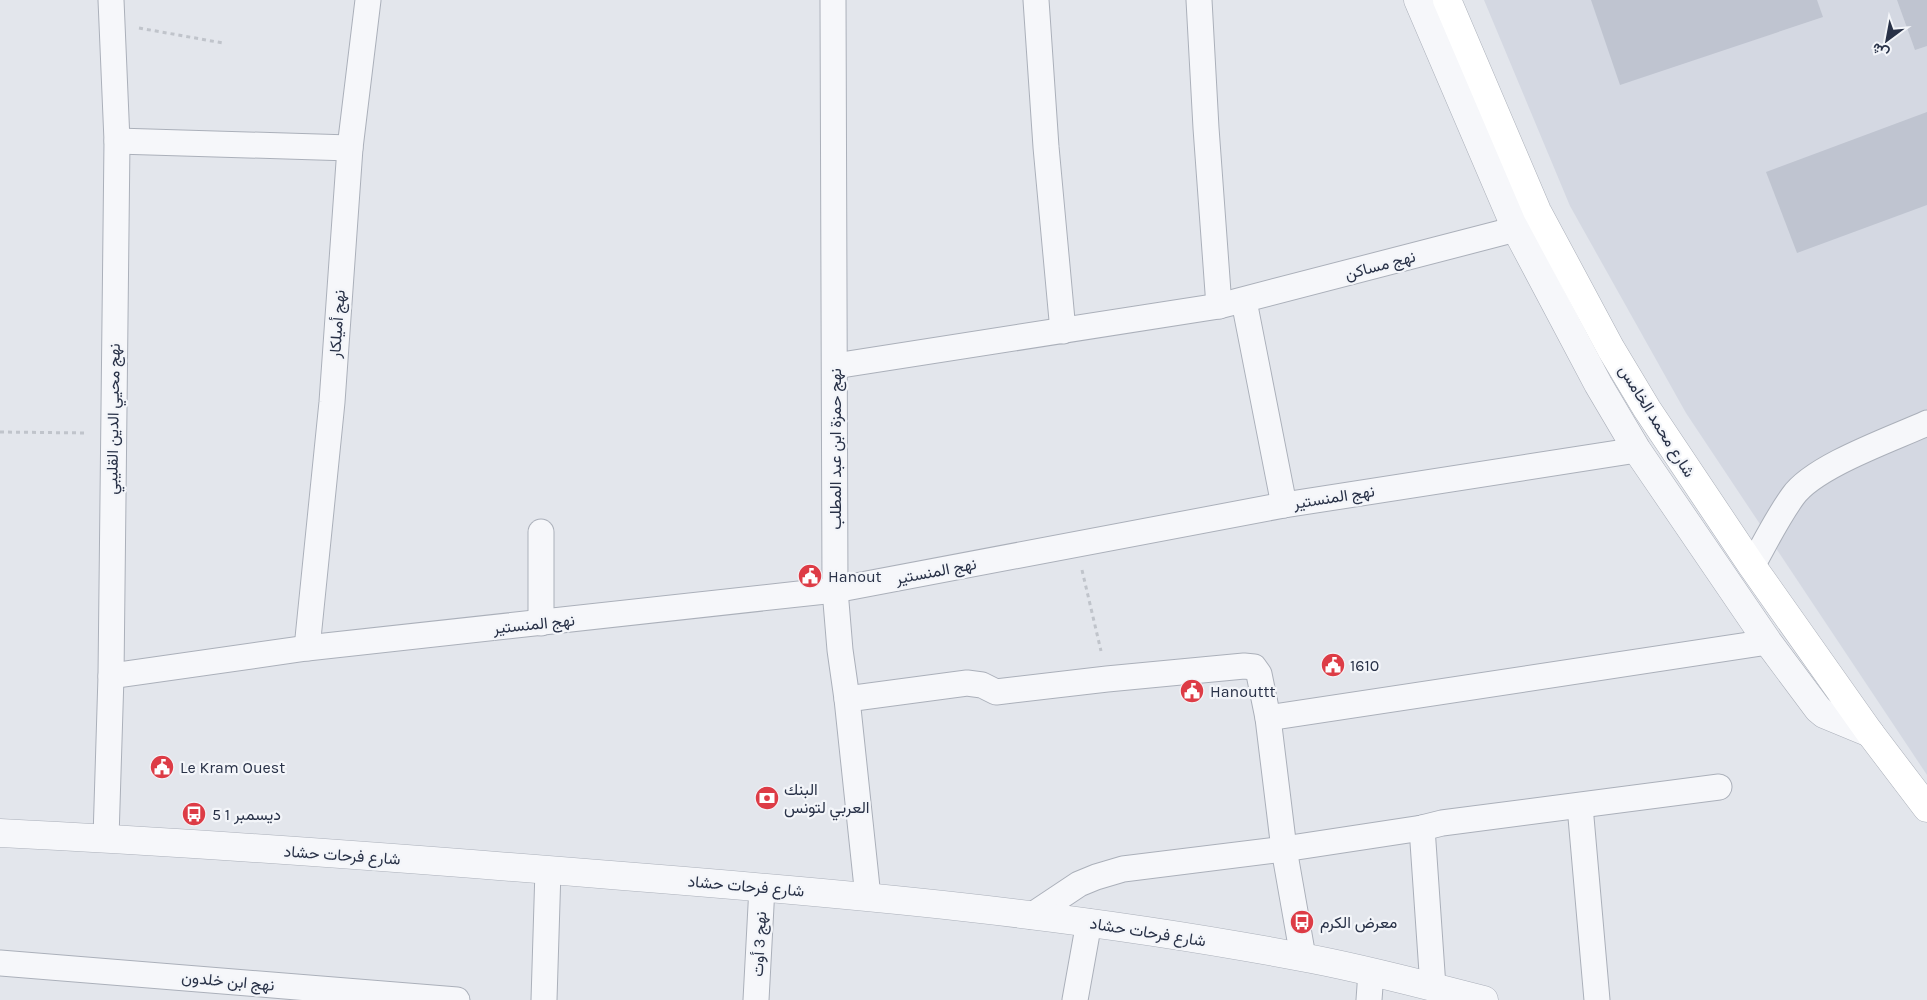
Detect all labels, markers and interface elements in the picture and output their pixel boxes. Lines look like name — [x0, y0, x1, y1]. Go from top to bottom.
north arrow — [1862, 15, 1912, 65]
text: ش — [1869, 39, 1892, 62]
street label: نهج مساكن — [1343, 246, 1418, 285]
street label: نهج أميلكار — [325, 289, 351, 360]
street label: نهج محيي الدين القليبي — [102, 343, 128, 495]
street label: شارع محمد الخامس — [1613, 361, 1699, 482]
street label: نهج حمزة ابن عبد المطلب — [826, 368, 847, 530]
street label: نهج المنستير — [1291, 481, 1376, 515]
street label: نهج المنستير — [893, 554, 978, 590]
public building icon: Hanout — [797, 563, 823, 589]
place label: Hanout — [828, 567, 882, 586]
street label: نهج المنستير — [491, 610, 576, 640]
public building icon: 1610 — [1320, 652, 1346, 678]
place label: 1610 — [1350, 656, 1379, 675]
public building icon: Hanouttt — [1179, 678, 1205, 704]
place label: Hanouttt — [1210, 682, 1276, 701]
public building icon: Le Kram Ouest — [149, 754, 175, 780]
place label: Le Kram Ouest — [180, 758, 285, 777]
place label: البنك العربي لتونس — [784, 780, 869, 821]
bank icon: البنك العربي لتونس — [754, 785, 780, 811]
bus stop icon: 5 ديسمبر 1 — [181, 801, 207, 827]
place label: 5 ديسمبر 1 — [212, 805, 281, 825]
street label: شارع فرحات حشاد — [283, 841, 401, 871]
street label: شارع فرحات حشاد — [687, 871, 805, 903]
bus stop icon: معرض الكرم — [1289, 909, 1315, 935]
street label: نهج 3 أوت — [748, 911, 772, 977]
street label: شارع فرحات حشاد — [1088, 913, 1207, 953]
place label: معرض الكرم — [1320, 913, 1397, 933]
street label: نهج ابن خلدون — [180, 967, 275, 997]

